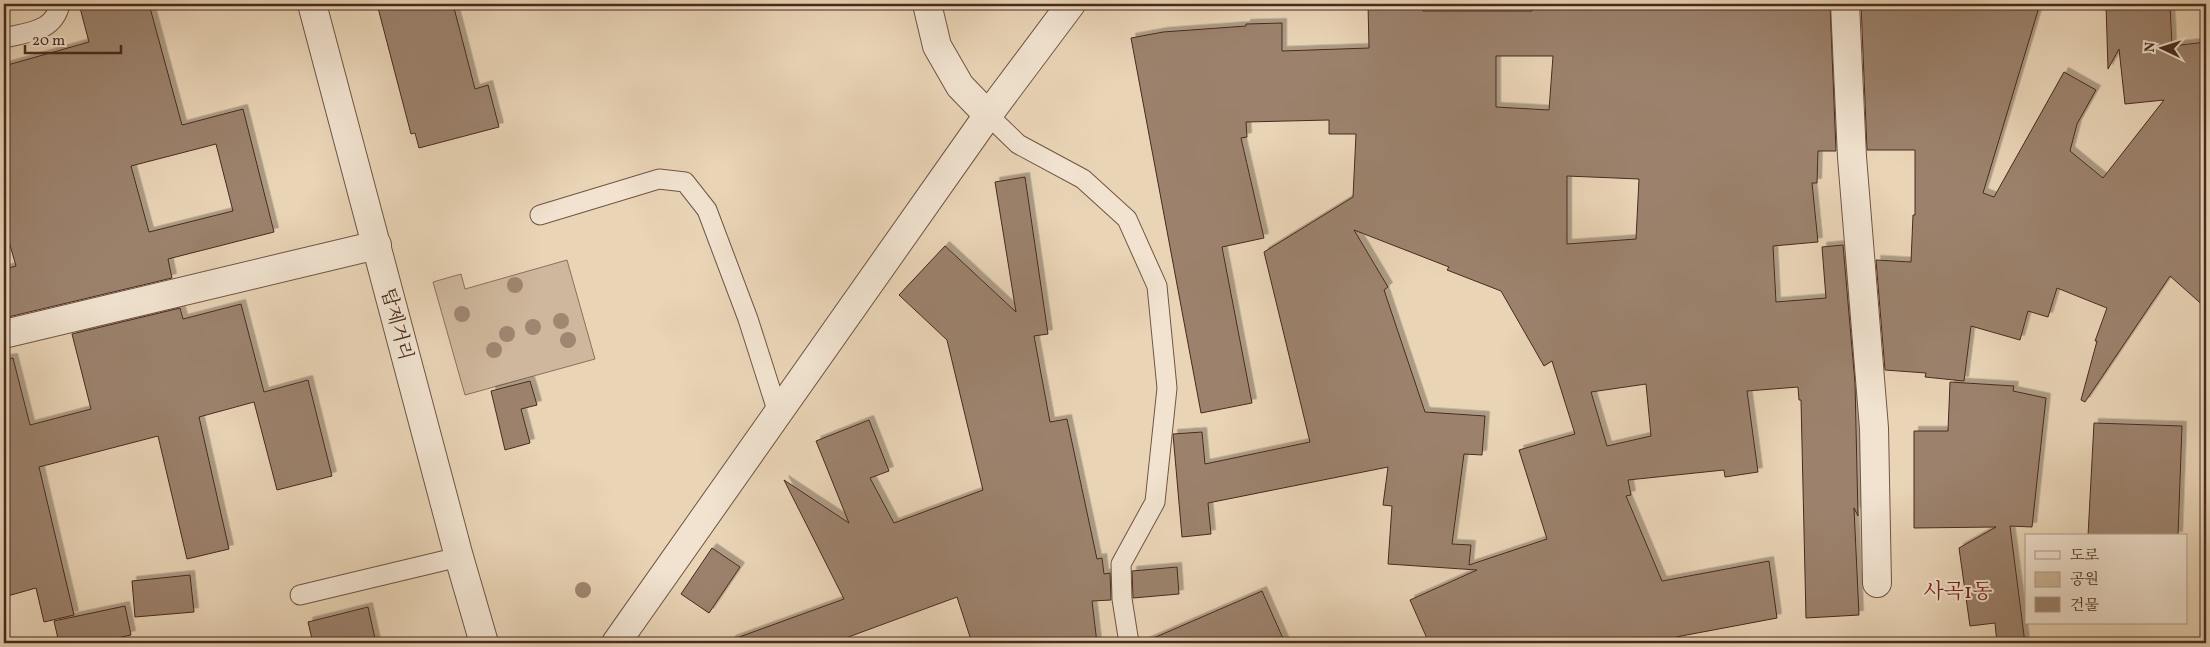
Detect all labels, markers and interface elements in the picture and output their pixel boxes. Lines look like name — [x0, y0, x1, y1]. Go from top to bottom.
scale bar — [25, 22, 121, 54]
north arrow — [2138, 22, 2188, 72]
text: 20 m — [32, 31, 65, 52]
text: N — [2141, 41, 2160, 53]
street label: 탑제거리 — [374, 286, 418, 363]
legend — [2025, 534, 2188, 624]
text: 도로 — [2070, 546, 2099, 567]
text: 공원 — [2070, 570, 2099, 591]
district label: 사곡1동 — [1923, 578, 1993, 607]
text: 건물 — [2070, 596, 2099, 617]

